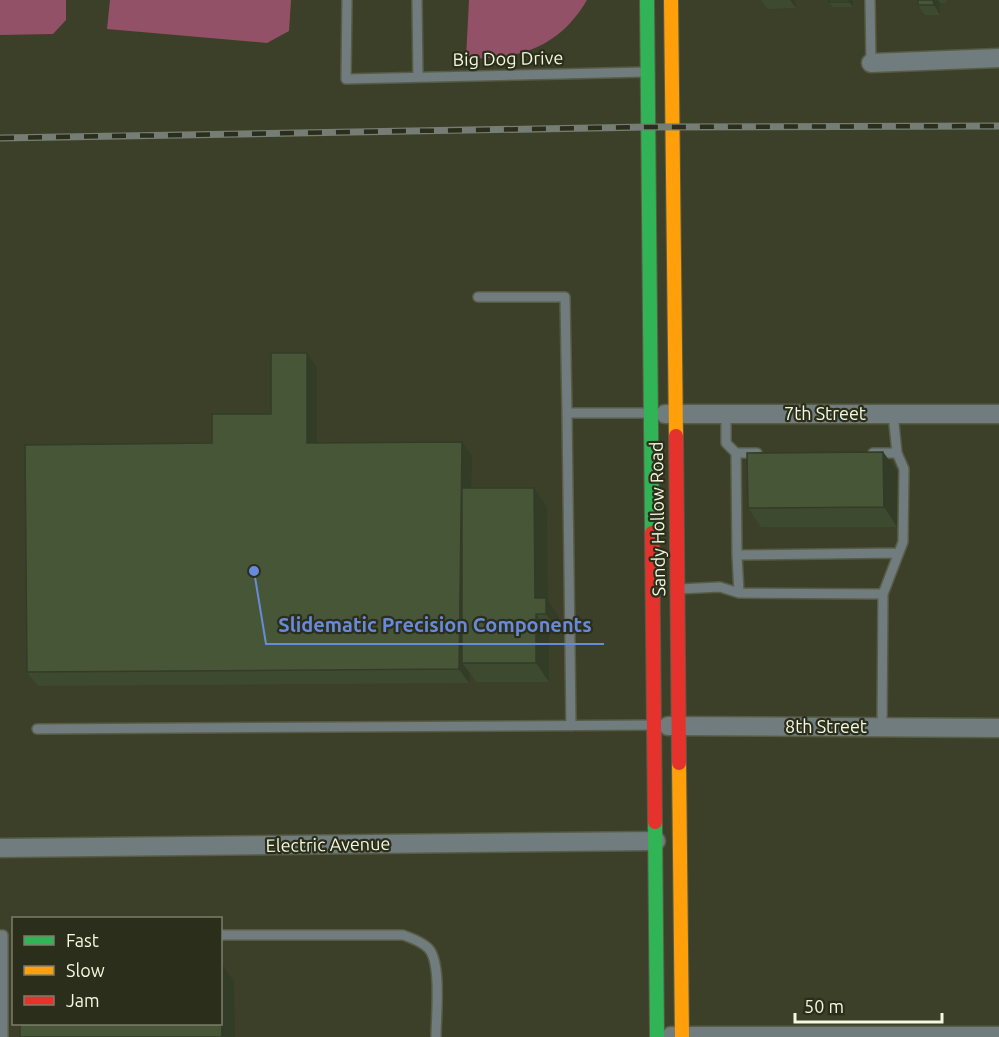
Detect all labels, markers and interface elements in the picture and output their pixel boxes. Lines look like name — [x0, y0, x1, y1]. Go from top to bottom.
street label: Big Dog Drive — [453, 47, 563, 69]
street label: 7th Street — [784, 403, 866, 423]
street label: Sandy Hollow Road — [646, 441, 668, 597]
callout: Slidematic Precision Components — [266, 606, 604, 644]
text: Slidematic Precision Components — [278, 613, 592, 636]
street label: 8th Street — [785, 716, 867, 736]
street label: Electric Avenue — [266, 833, 390, 855]
legend — [12, 917, 222, 1025]
text: Fast — [66, 930, 99, 950]
text: Slow — [66, 960, 105, 980]
scale bar — [795, 986, 942, 1024]
text: Jam — [66, 990, 100, 1010]
text: 50 m — [804, 996, 844, 1016]

